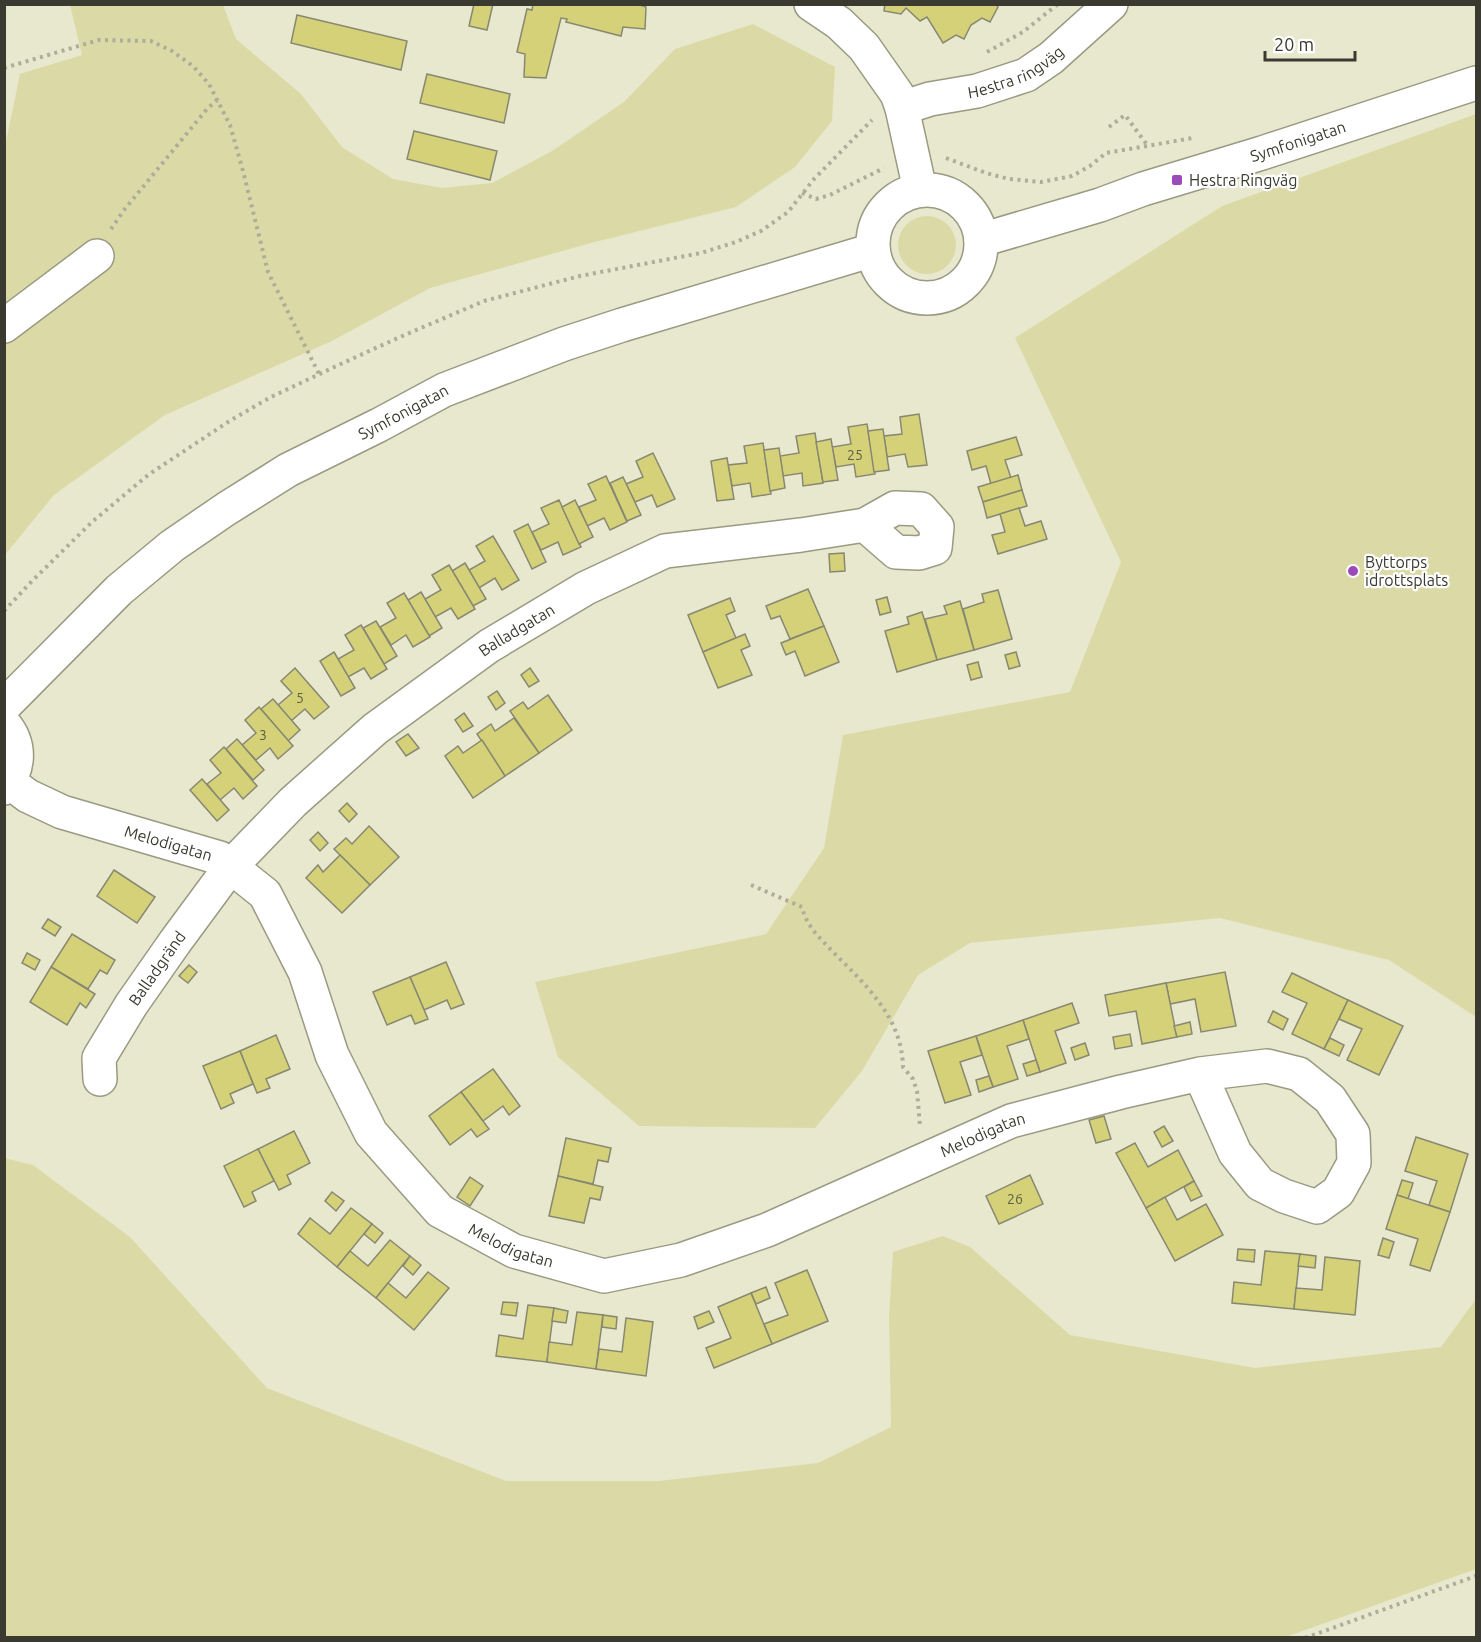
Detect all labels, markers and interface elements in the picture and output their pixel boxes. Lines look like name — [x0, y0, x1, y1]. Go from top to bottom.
scale bar — [1265, 24, 1355, 62]
text: 20 m — [1274, 34, 1314, 54]
street label: Hestra ringväg — [966, 42, 1067, 101]
street label: Symfonigatan — [1248, 117, 1348, 165]
place label: Hestra Ringväg — [1189, 171, 1298, 189]
marker: Hestra Ringväg — [1170, 173, 1184, 187]
street label: Symfonigatan — [355, 380, 451, 443]
house number: 25 — [847, 447, 863, 463]
place label: Byttorps idrottsplats — [1365, 553, 1448, 589]
marker: Byttorps idrottsplats — [1346, 564, 1360, 578]
street label: Balladgatan — [475, 600, 558, 660]
house number: 5 — [296, 690, 304, 706]
house number: 3 — [259, 727, 267, 743]
street label: Melodigatan — [122, 822, 214, 864]
street label: Balladgränd — [125, 927, 189, 1009]
street label: Melodigatan — [937, 1109, 1027, 1160]
house number: 26 — [1007, 1191, 1023, 1207]
street label: Melodigatan — [466, 1219, 555, 1271]

